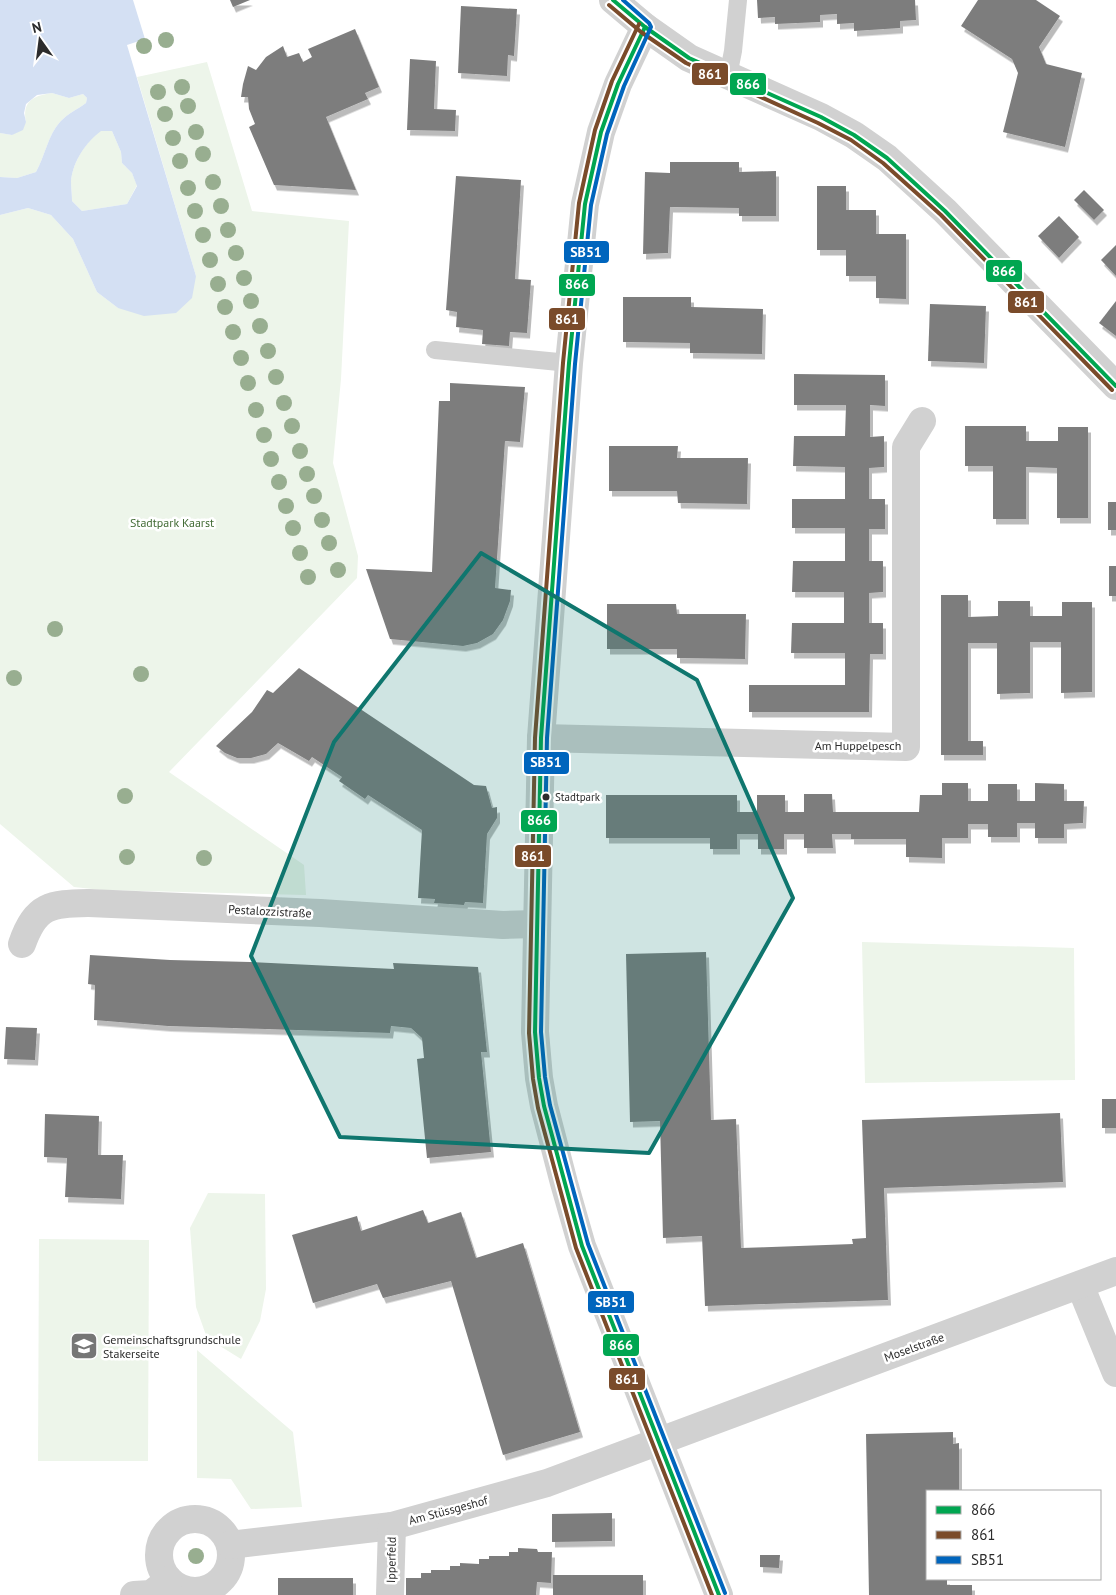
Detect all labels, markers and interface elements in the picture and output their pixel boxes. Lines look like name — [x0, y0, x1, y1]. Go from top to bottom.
north arrow — [15, 15, 65, 65]
text: N — [30, 18, 43, 37]
line badge: 861 — [691, 62, 729, 86]
text: 861 — [698, 65, 722, 83]
line badge: 866 — [729, 72, 767, 96]
text: 866 — [736, 75, 760, 93]
line badge: SB51 — [563, 240, 610, 264]
text: SB51 — [570, 243, 602, 261]
line badge: 866 — [985, 259, 1023, 283]
text: 866 — [992, 262, 1016, 280]
line badge: 866 — [558, 273, 596, 297]
text: 866 — [565, 275, 589, 293]
line badge: 861 — [1007, 290, 1045, 314]
text: 861 — [1014, 293, 1038, 311]
line badge: 861 — [548, 307, 586, 331]
text: 861 — [555, 310, 579, 328]
park label: Stadtpark Kaarst — [130, 515, 214, 530]
street label: Am Huppelpesch — [815, 738, 901, 753]
line badge: SB51 — [523, 751, 570, 775]
text: SB51 — [530, 753, 562, 771]
place label: Stadtpark — [555, 790, 601, 804]
marker: Stadtpark — [541, 792, 551, 802]
line badge: 866 — [520, 809, 558, 833]
text: 866 — [527, 811, 551, 829]
line badge: 861 — [514, 844, 552, 868]
text: 861 — [521, 847, 545, 865]
street label: Pestalozzistraße — [228, 901, 312, 921]
line badge: SB51 — [587, 1290, 635, 1314]
text: SB51 — [595, 1293, 627, 1311]
street label: Moselstraße — [882, 1329, 946, 1365]
school or university icon: Gemeinschaftsgrundschule Stakerseite — [69, 1331, 99, 1361]
place label: Gemeinschaftsgrundschule Stakerseite — [103, 1332, 241, 1361]
line badge: 866 — [602, 1333, 640, 1357]
text: 866 — [609, 1336, 633, 1354]
line badge: 861 — [608, 1367, 646, 1391]
text: 861 — [615, 1370, 639, 1388]
legend — [926, 1490, 1101, 1580]
street label: Am Stüssgeshof — [407, 1492, 490, 1528]
text: 866 — [971, 1500, 996, 1519]
text: 861 — [971, 1525, 996, 1544]
street label: Ipperfeld — [383, 1537, 399, 1583]
text: SB51 — [971, 1550, 1004, 1569]

